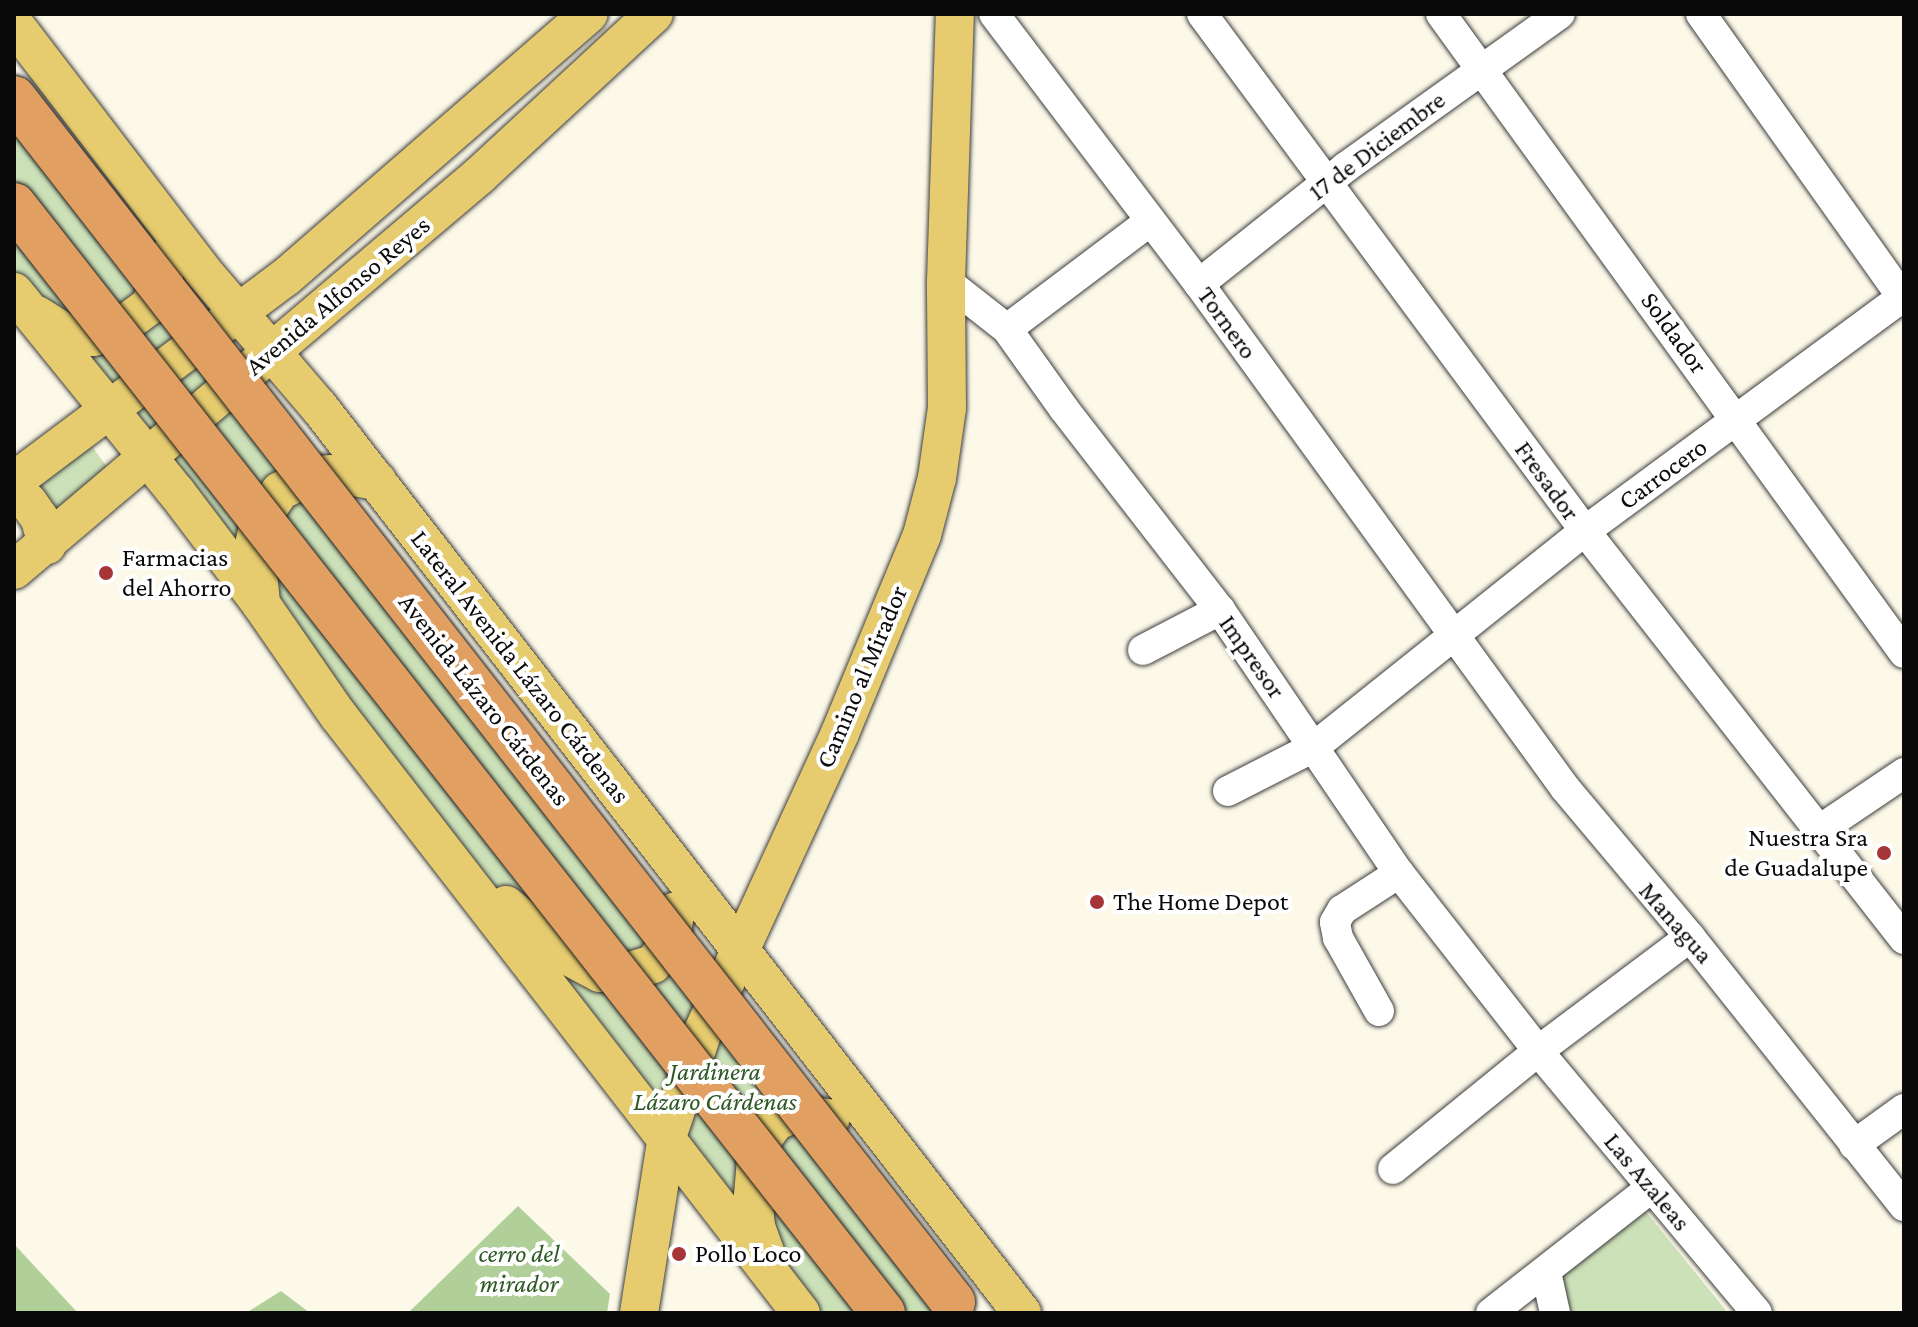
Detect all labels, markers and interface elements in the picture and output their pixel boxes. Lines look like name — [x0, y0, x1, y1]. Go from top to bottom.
street label: 17 de Diciembre — [1303, 84, 1451, 208]
street label: Avenida Alfonso Reyes — [239, 210, 437, 382]
street label: Tornero — [1190, 281, 1264, 365]
street label: Soldador — [1634, 286, 1714, 380]
street label: Carrocero — [1613, 431, 1713, 517]
street label: Fresador — [1508, 435, 1586, 527]
street label: Lateral Avenida Lázaro Cárdenas — [404, 524, 636, 810]
place label: Farmacias del Ahorro — [122, 542, 231, 604]
marker: Farmacias del Ahorro — [97, 564, 115, 582]
street label: Camino al Mirador — [809, 581, 915, 773]
street label: Avenida Lázaro Cárdenas — [392, 588, 576, 812]
street label: Impresor — [1212, 609, 1292, 705]
place label: Nuestra Sra de Guadalupe — [1724, 822, 1868, 884]
marker: Nuestra Sra de Guadalupe — [1875, 844, 1893, 862]
street label: Managua — [1632, 876, 1720, 970]
place label: The Home Depot — [1113, 886, 1288, 918]
marker: The Home Depot — [1088, 893, 1106, 911]
park label: Jardinera Lázaro Cárdenas — [633, 1056, 797, 1118]
street label: Las Azaleas — [1597, 1127, 1697, 1237]
park label: cerro del mirador — [478, 1238, 560, 1300]
place label: Pollo Loco — [695, 1238, 801, 1270]
marker: Pollo Loco — [670, 1245, 688, 1263]

